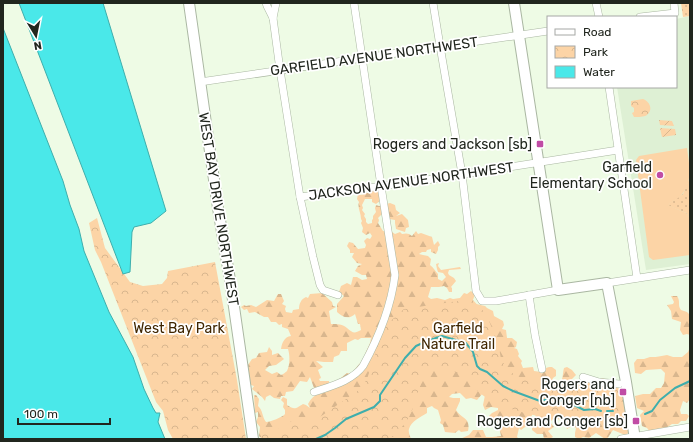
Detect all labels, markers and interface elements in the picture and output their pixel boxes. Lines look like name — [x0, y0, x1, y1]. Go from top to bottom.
north arrow — [16, 16, 56, 56]
legend — [547, 16, 677, 88]
text: Road — [583, 25, 611, 39]
street label: GARFIELD AVENUE NORTHWEST — [269, 33, 479, 79]
text: N — [33, 38, 43, 52]
text: Park — [583, 45, 609, 59]
text: Water — [583, 65, 615, 79]
street label: WEST BAY DRIVE NORTHWEST — [195, 111, 242, 307]
place label: Rogers and Jackson [sb] — [373, 136, 532, 153]
marker: Rogers and Jackson [sb] — [535, 139, 545, 149]
street label: JACKSON AVENUE NORTHWEST — [307, 159, 515, 204]
place label: Garfield Elementary School — [530, 159, 652, 192]
marker: Garfield Elementary School — [655, 170, 665, 180]
park label: West Bay Park — [133, 320, 226, 337]
park label: Garfield Nature Trail — [421, 320, 495, 353]
place label: Rogers and Conger [nb] — [539, 376, 615, 409]
marker: Rogers and Conger [nb] — [618, 387, 628, 397]
scale bar — [18, 400, 110, 426]
text: 100 m — [24, 407, 58, 421]
place label: Rogers and Conger [sb] — [477, 413, 628, 430]
marker: Rogers and Conger [sb] — [631, 416, 641, 426]

